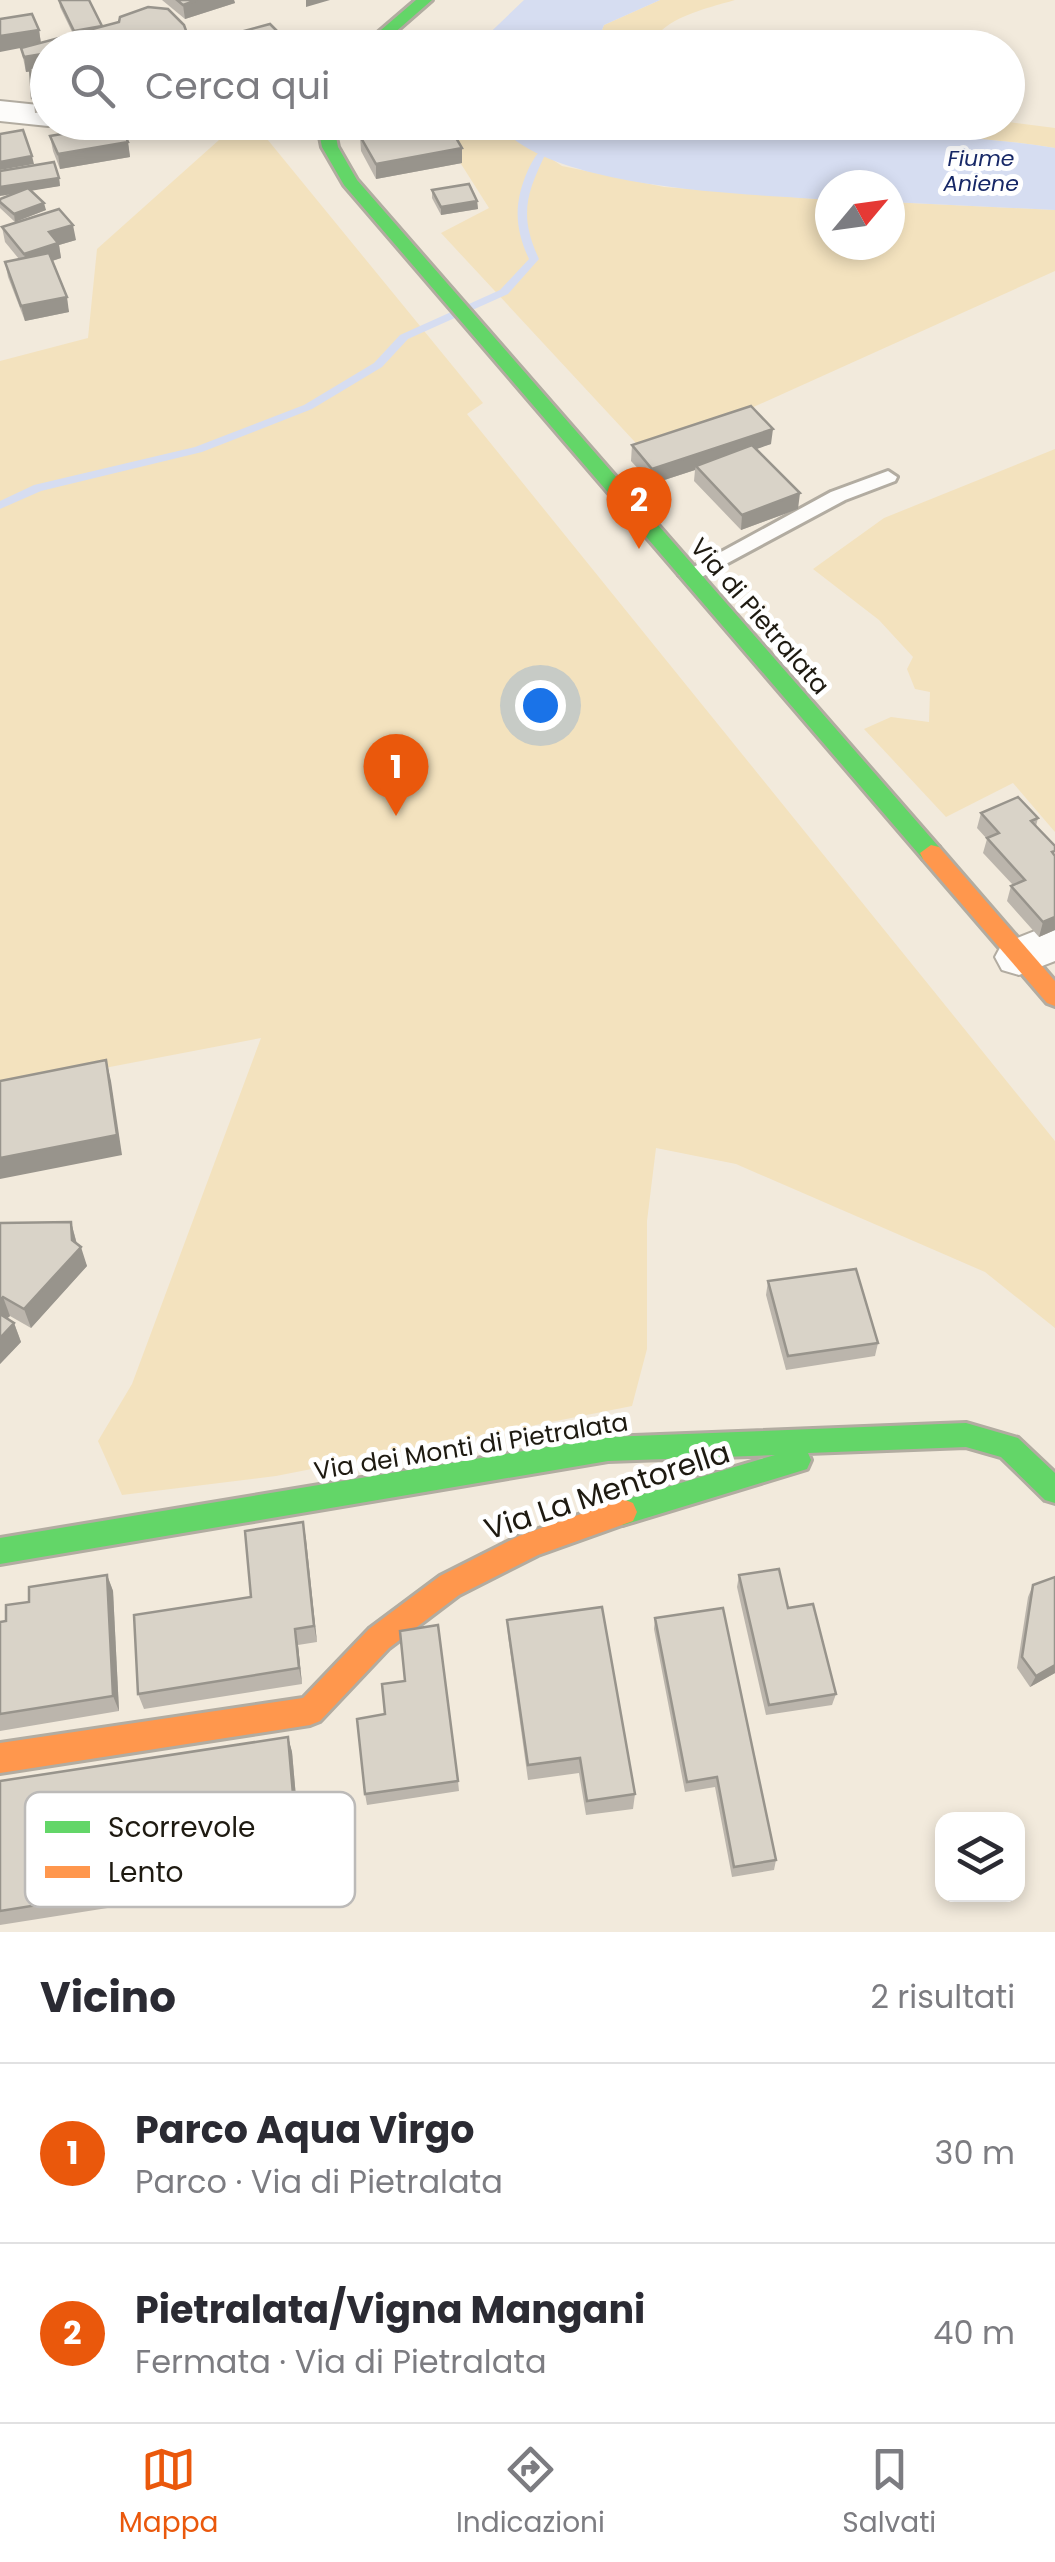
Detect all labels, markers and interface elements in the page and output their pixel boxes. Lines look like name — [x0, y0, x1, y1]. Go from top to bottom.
search box — [30, 30, 1025, 140]
icon: search — [65, 58, 120, 113]
text: Cerca qui — [145, 59, 330, 112]
water label: Fiume Aniene — [942, 143, 1019, 199]
north arrow — [815, 170, 905, 260]
pin: 2 — [606, 466, 672, 549]
street label: Via di Pietralata — [682, 531, 837, 702]
your location — [515, 680, 566, 731]
pin: 1 — [364, 734, 428, 816]
street label: Via dei Monti di Pietralata — [312, 1404, 631, 1489]
street label: Via La Mentorella — [479, 1431, 735, 1550]
legend — [25, 1792, 355, 1907]
text: Scorrevole — [108, 1808, 255, 1847]
map controls — [935, 1812, 1025, 1902]
button: layers — [935, 1812, 1025, 1902]
text: Lento — [108, 1853, 184, 1892]
text: Vicino — [40, 1968, 176, 2027]
text: 2 risultati — [870, 1974, 1015, 2019]
text: Parco Aqua Virgo — [135, 2103, 475, 2156]
text: 1 — [66, 2130, 79, 2175]
text: 30 m — [935, 2130, 1015, 2175]
text: Parco · Via di Pietralata — [135, 2159, 503, 2204]
text: Pietralata/Vigna Mangani — [135, 2283, 645, 2336]
text: 2 — [63, 2310, 82, 2355]
text: 40 m — [933, 2310, 1015, 2355]
text: Fermata · Via di Pietralata — [135, 2339, 547, 2384]
tab: Mappa — [119, 2442, 219, 2544]
tab: Indicazioni — [456, 2442, 605, 2544]
tab: Salvati — [842, 2442, 936, 2544]

